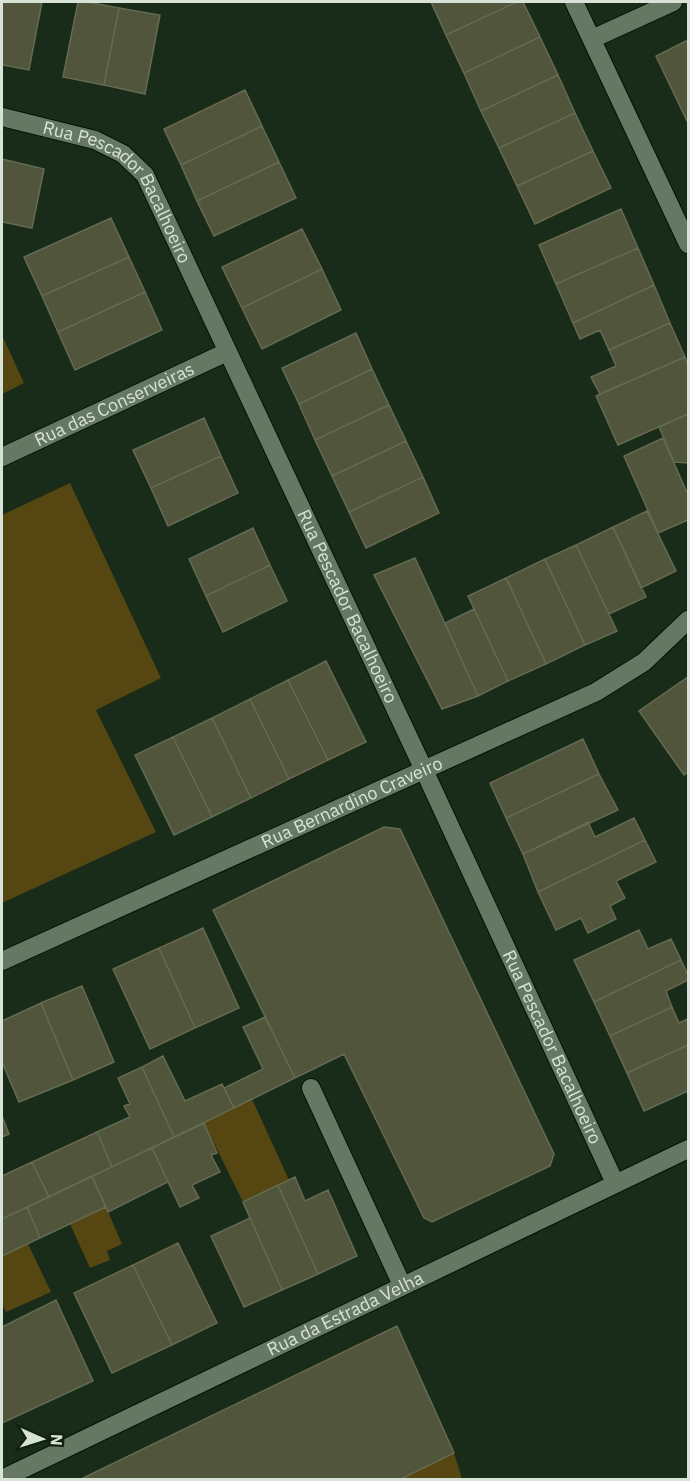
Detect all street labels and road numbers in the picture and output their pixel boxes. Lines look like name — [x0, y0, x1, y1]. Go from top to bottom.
street label: Rua Pescador Bacalhoeiro — [40, 116, 197, 267]
street label: Rua das Conserveiras — [31, 357, 198, 451]
street label: Rua Pescador Bacalhoeiro — [292, 506, 403, 707]
street label: Rua Bernardino Craveiro — [257, 751, 446, 853]
street label: Rua Pescador Bacalhoeiro — [498, 946, 607, 1148]
street label: Rua da Estrada Velha — [263, 1266, 428, 1361]

